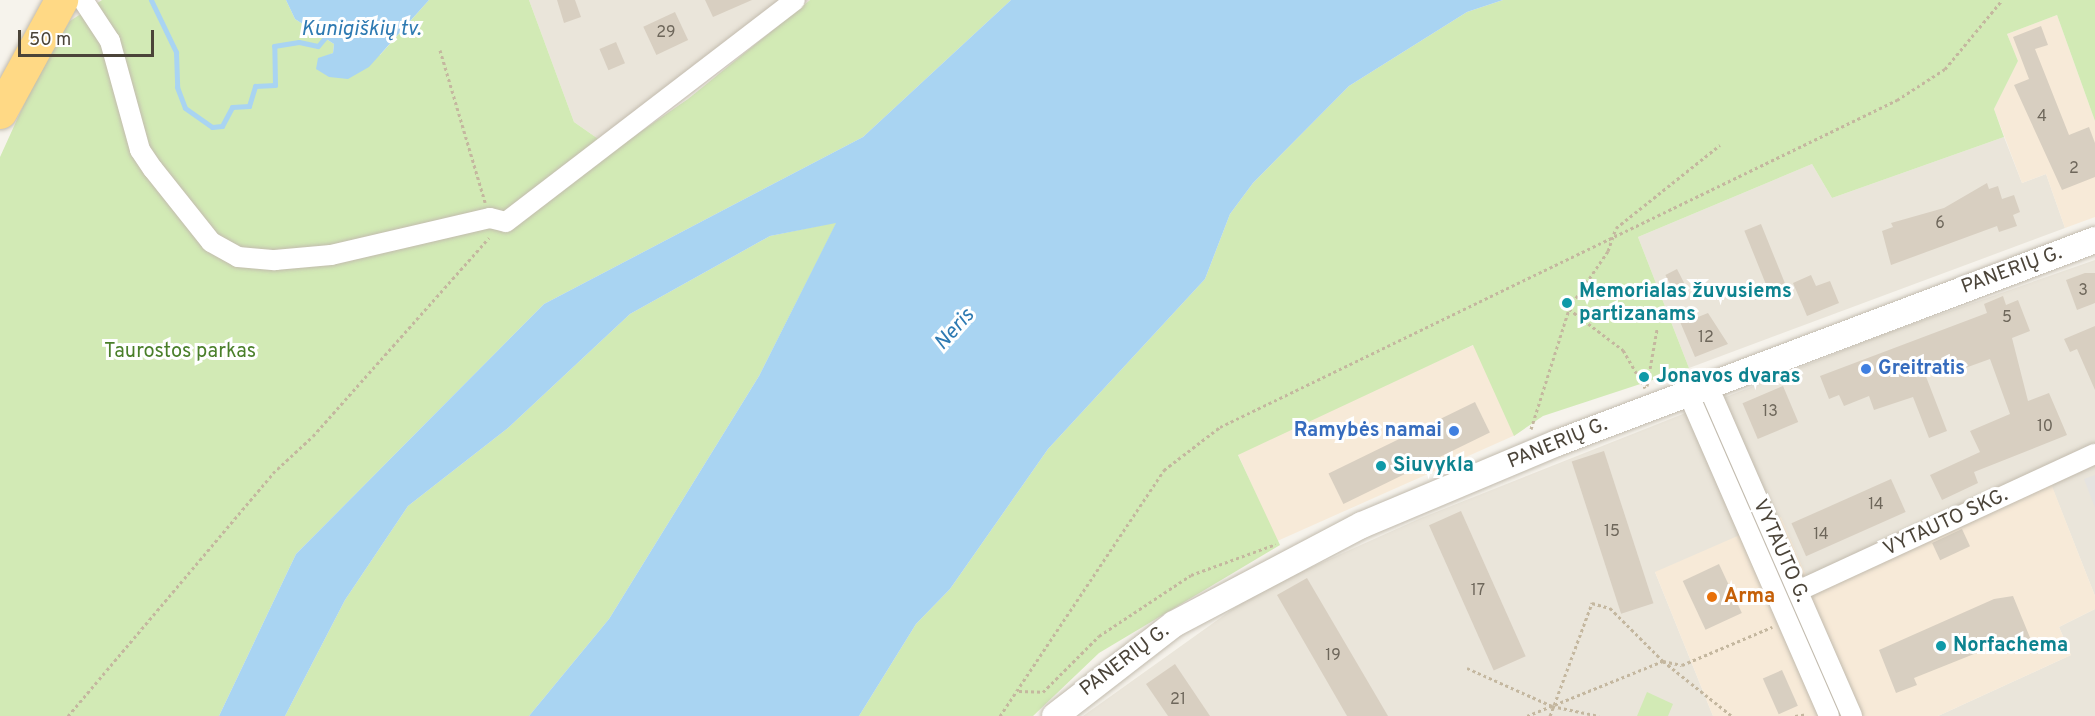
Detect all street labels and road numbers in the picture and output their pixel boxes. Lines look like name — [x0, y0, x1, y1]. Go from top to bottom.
street label: PANERIŲ G. — [1958, 242, 2066, 300]
street label: PANERIŲ G. — [1505, 413, 1611, 475]
street label: VYTAUTO SKG. — [1880, 484, 2012, 562]
street label: VYTAUTO G. — [1747, 496, 1813, 606]
street label: PANERIŲ G. — [1076, 620, 1174, 702]

